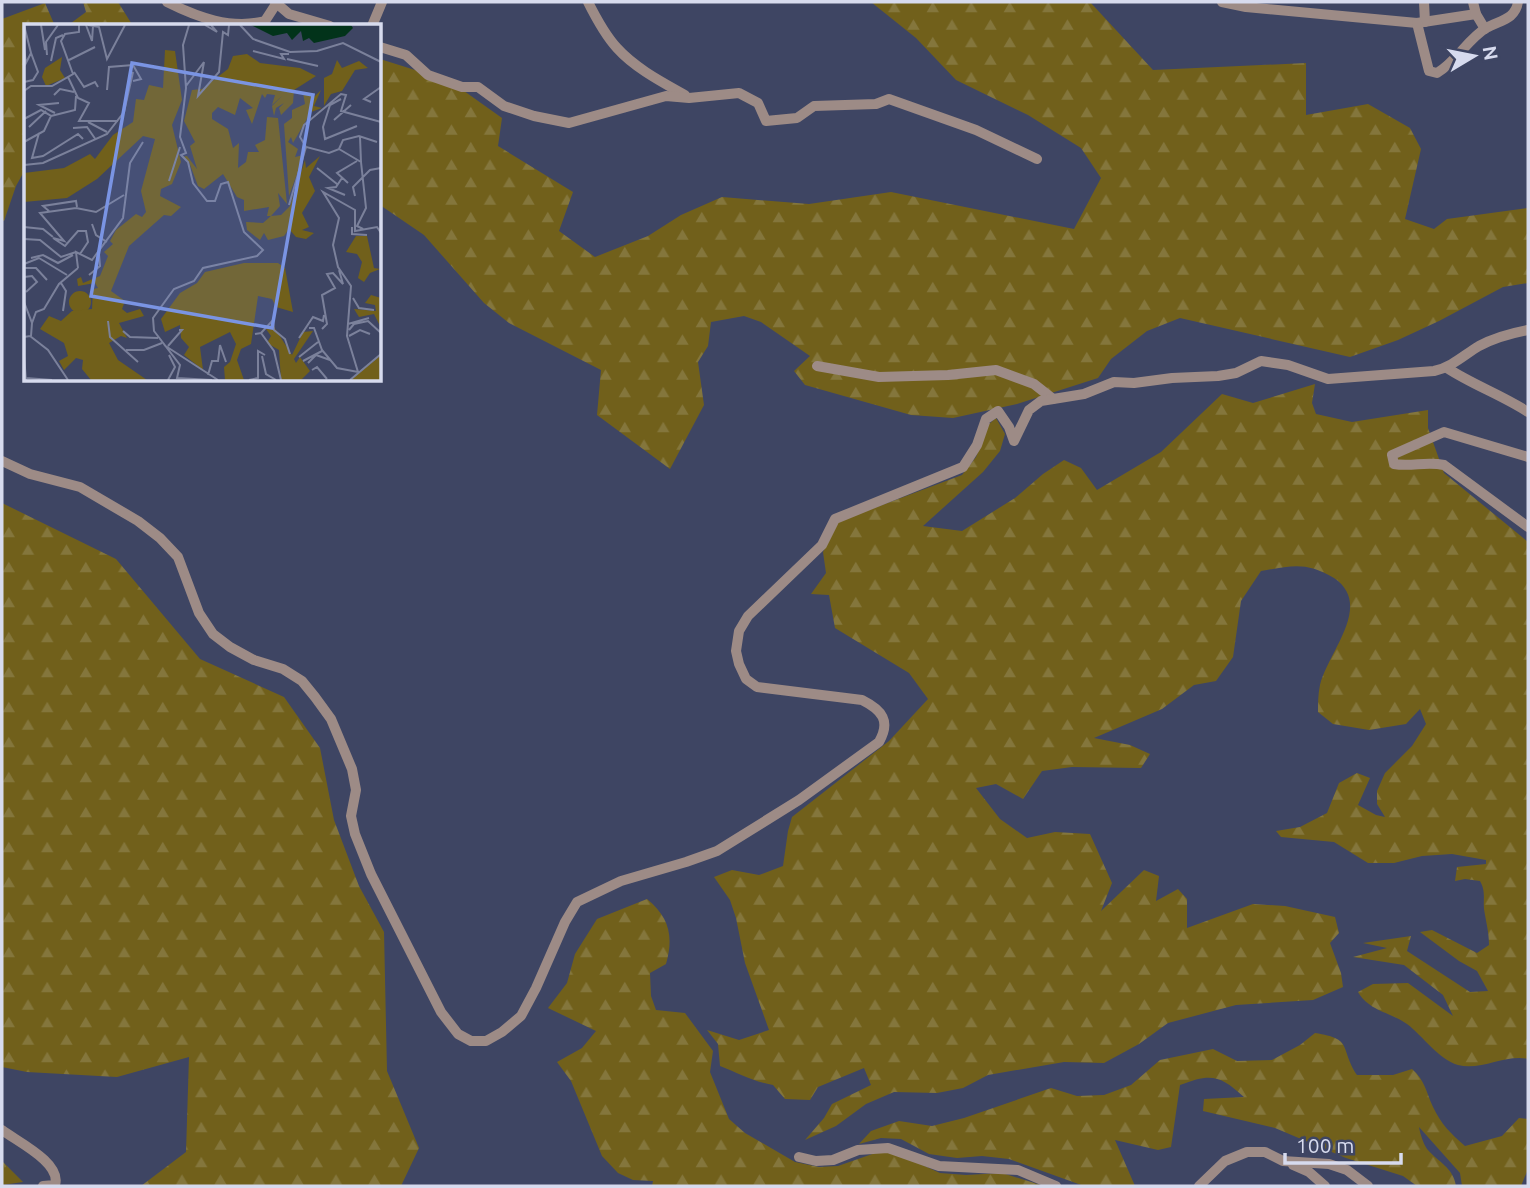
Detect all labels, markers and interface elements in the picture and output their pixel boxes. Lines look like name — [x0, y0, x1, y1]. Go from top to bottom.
north arrow — [1439, 21, 1509, 91]
inset map — [24, 24, 382, 382]
text: N — [1479, 44, 1503, 62]
scale bar — [1285, 1122, 1400, 1166]
text: 100 m — [1296, 1133, 1354, 1157]

